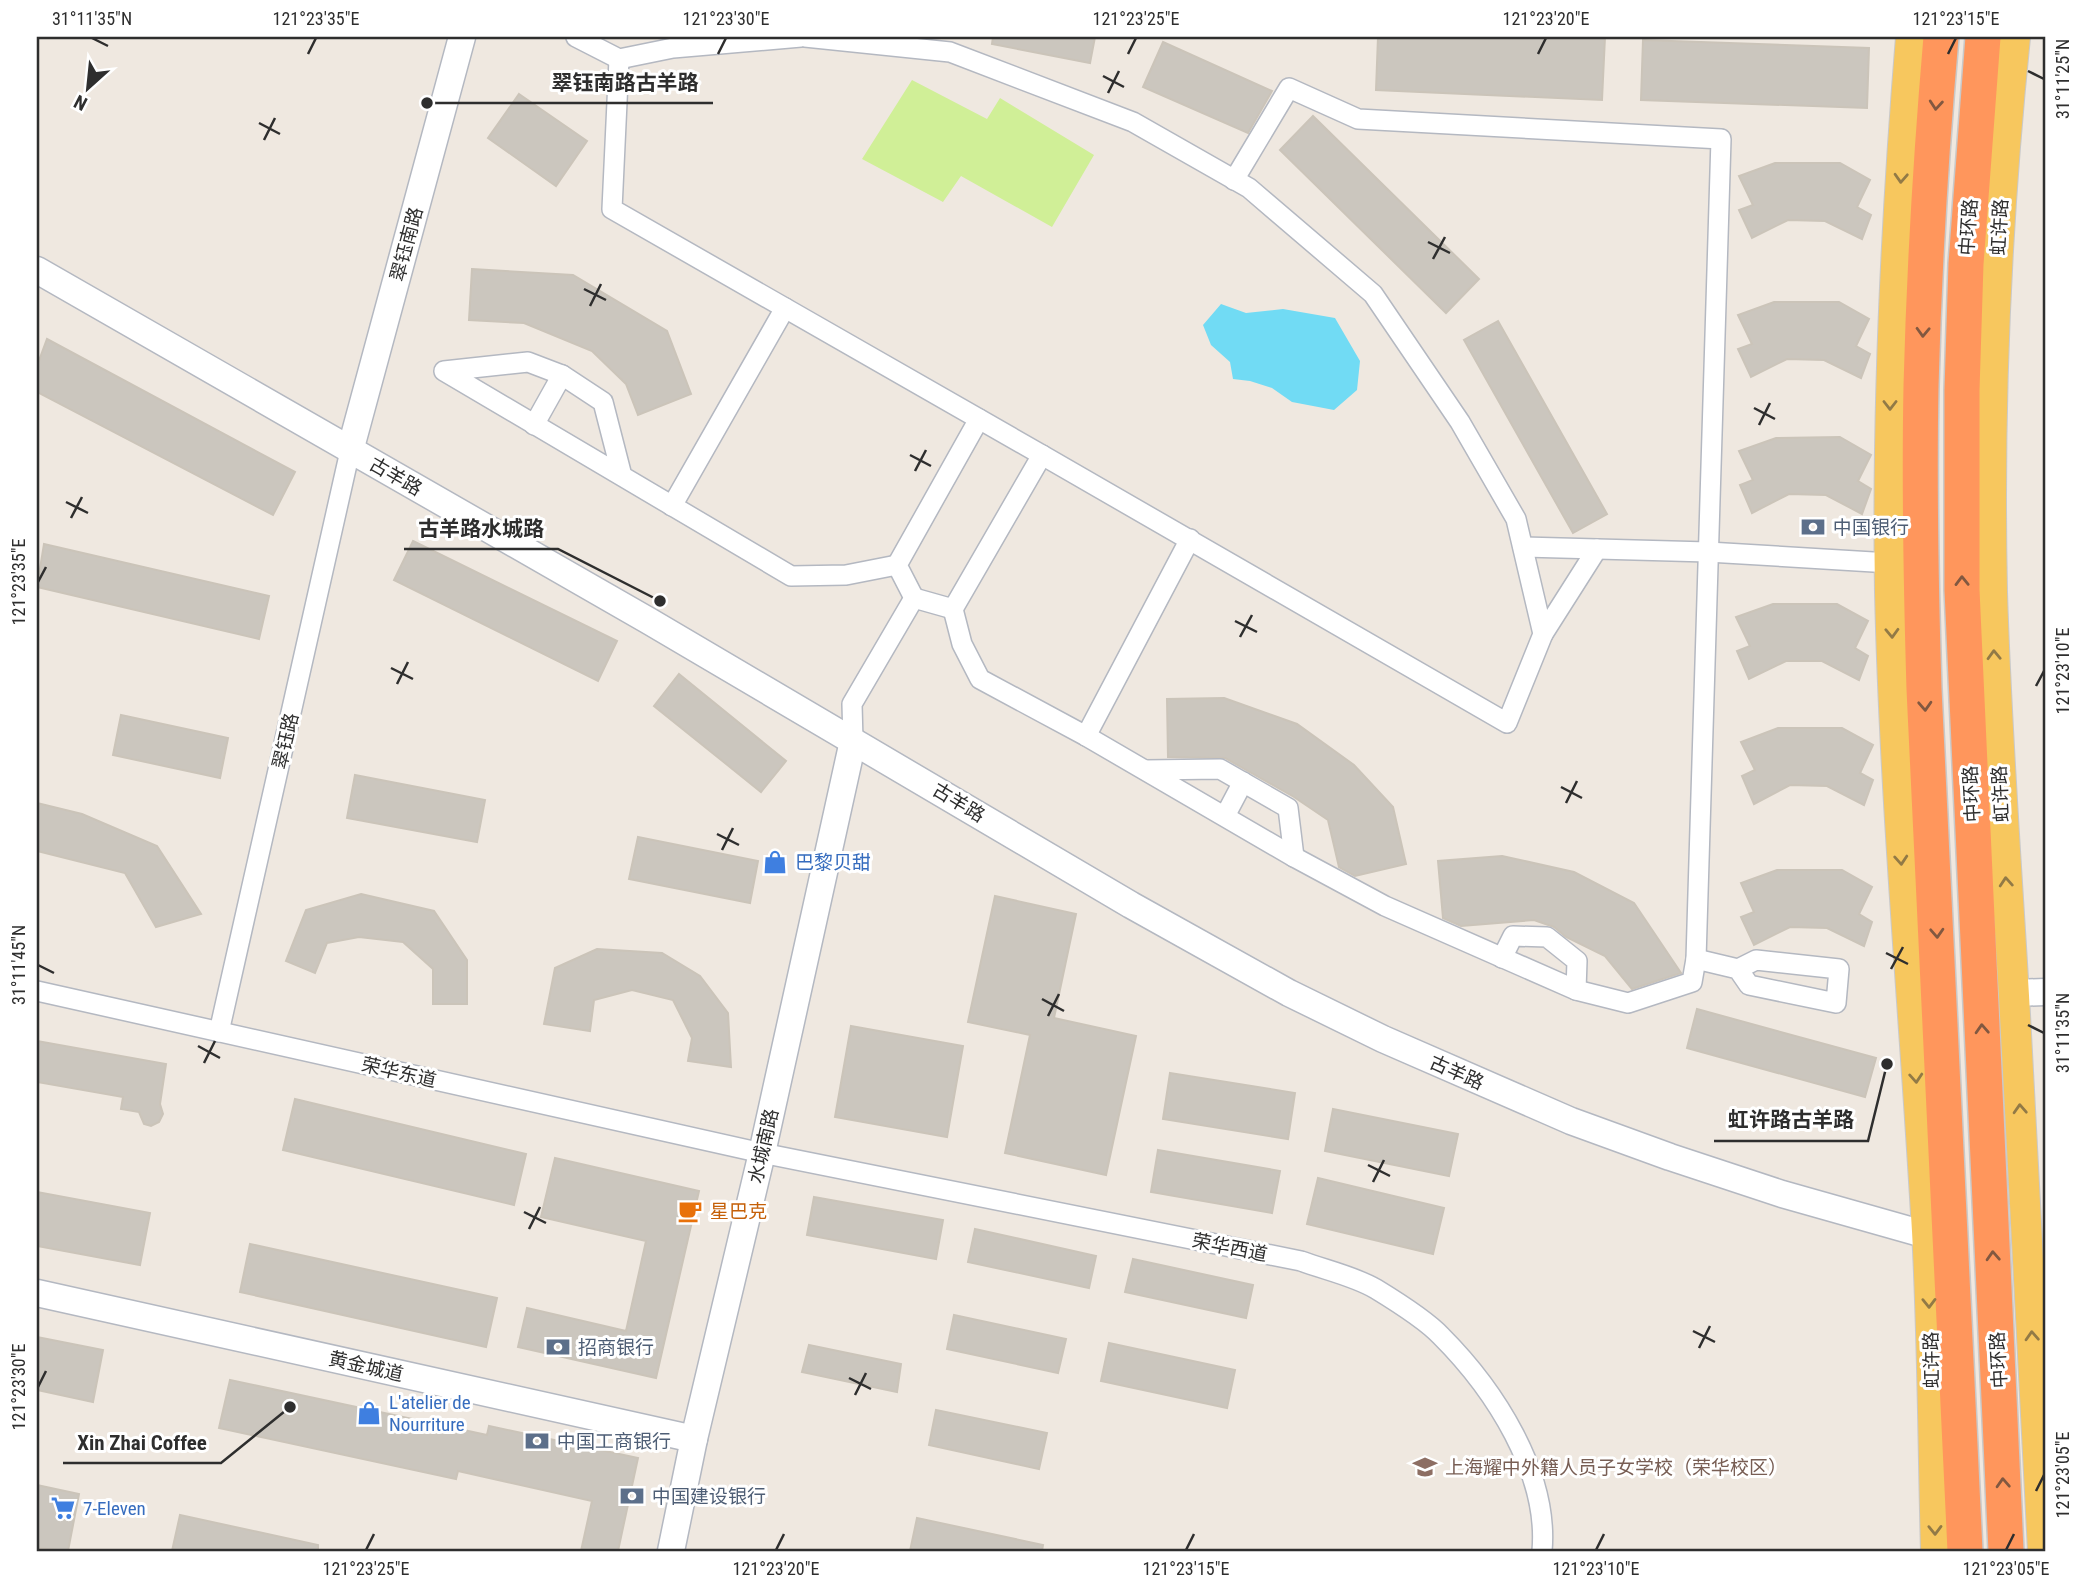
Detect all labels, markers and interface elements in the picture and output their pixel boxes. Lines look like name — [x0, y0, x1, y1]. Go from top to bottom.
text: 31°11'35"N — [52, 8, 132, 29]
text: 121°23'35"E — [273, 8, 359, 29]
text: 121°23'30"E — [683, 8, 769, 29]
text: 121°23'25"E — [1093, 8, 1179, 29]
text: 121°23'20"E — [1503, 8, 1589, 29]
text: 121°23'15"E — [1913, 8, 1999, 29]
text: 31°11'25"N — [2052, 39, 2073, 119]
north arrow — [52, 52, 122, 122]
callout: 翠钰南路古羊路 — [538, 61, 713, 103]
text: 翠钰南路古羊路 — [552, 71, 699, 95]
text: N — [70, 90, 91, 116]
one-way arrow — [1928, 99, 1943, 111]
one-way arrow — [1893, 173, 1908, 184]
street label: 中环路 — [1955, 198, 1982, 256]
street label: 虹许路 — [1987, 198, 2012, 256]
street label: 翠钰南路 — [386, 204, 427, 284]
one-way arrow — [1916, 327, 1931, 338]
one-way arrow — [1882, 401, 1898, 411]
street label: 古羊路 — [365, 452, 426, 501]
callout: 古羊路水城路 — [404, 507, 558, 549]
bank icon: 中国银行 — [1799, 513, 1827, 541]
place label: 中国银行 — [1833, 516, 1909, 539]
text: 古羊路水城路 — [418, 517, 544, 541]
text: 121°23'35"E — [8, 539, 29, 625]
one-way arrow — [1955, 575, 1970, 586]
one-way arrow — [1884, 628, 1899, 639]
text: 121°23'10"E — [2052, 628, 2073, 714]
one-way arrow — [1987, 649, 2002, 660]
one-way arrow — [1917, 701, 1932, 712]
street label: 翠钰路 — [268, 711, 303, 771]
street label: 中环路 — [1959, 765, 1984, 823]
street label: 虹许路 — [1988, 765, 2013, 823]
street label: 古羊路 — [928, 778, 989, 827]
shop icon: 巴黎贝甜 — [761, 848, 789, 876]
place label: 巴黎贝甜 — [795, 851, 871, 874]
one-way arrow — [1894, 855, 1909, 866]
one-way arrow — [1999, 876, 2014, 887]
text: 31°11'45"N — [8, 925, 29, 1005]
one-way arrow — [1929, 928, 1944, 939]
text: 31°11'35"N — [2052, 993, 2073, 1073]
one-way arrow — [1975, 1023, 1990, 1034]
street label: 古羊路 — [1426, 1050, 1488, 1095]
street label: 荣华东道 — [359, 1053, 439, 1092]
one-way arrow — [1909, 1073, 1924, 1084]
callout: 虹许路古羊路 — [1714, 1099, 1868, 1141]
one-way arrow — [2013, 1103, 2028, 1114]
street label: 水城南路 — [744, 1106, 783, 1186]
text: 虹许路古羊路 — [1728, 1108, 1854, 1132]
cafe icon: 星巴克 — [676, 1197, 704, 1225]
place label: 星巴克 — [710, 1200, 767, 1223]
street label: 荣华西道 — [1190, 1229, 1269, 1266]
one-way arrow — [1985, 1250, 2000, 1261]
one-way arrow — [1921, 1298, 1937, 1309]
street label: 虹许路 — [1920, 1331, 1943, 1389]
street label: 中环路 — [1986, 1331, 2011, 1389]
one-way arrow — [2025, 1331, 2040, 1342]
bank icon: 招商银行 — [544, 1333, 572, 1361]
place label: 招商银行 — [578, 1336, 654, 1359]
text: 121°23'30"E — [8, 1344, 29, 1430]
street label: 黄金城道 — [326, 1347, 406, 1386]
place label: L'atelier de Nourriture — [389, 1391, 471, 1436]
shop icon: L'atelier de Nourriture — [355, 1399, 383, 1427]
callout: Xin Zhai Coffee — [63, 1421, 221, 1463]
bank icon: 中国工商银行 — [523, 1427, 551, 1455]
place label: 中国工商银行 — [557, 1430, 671, 1453]
text: Xin Zhai Coffee — [77, 1431, 207, 1455]
text: 121°23'05"E — [2052, 1432, 2073, 1518]
school or university icon: 上海耀中外籍人员子女学校（荣华校区） — [1411, 1453, 1439, 1481]
place label: 上海耀中外籍人员子女学校（荣华校区） — [1445, 1456, 1787, 1479]
one-way arrow — [1996, 1477, 2011, 1488]
bank icon: 中国建设银行 — [618, 1482, 646, 1510]
place label: 中国建设银行 — [652, 1485, 766, 1508]
supermarket icon: 7-Eleven — [49, 1494, 77, 1522]
place label: 7-Eleven — [83, 1497, 146, 1520]
one-way arrow — [1927, 1526, 1943, 1536]
text: 121°23'25"E — [323, 1558, 409, 1579]
text: 121°23'20"E — [733, 1558, 819, 1579]
text: 121°23'15"E — [1143, 1558, 1229, 1579]
text: 121°23'10"E — [1553, 1558, 1639, 1579]
text: 121°23'05"E — [1963, 1558, 2049, 1579]

